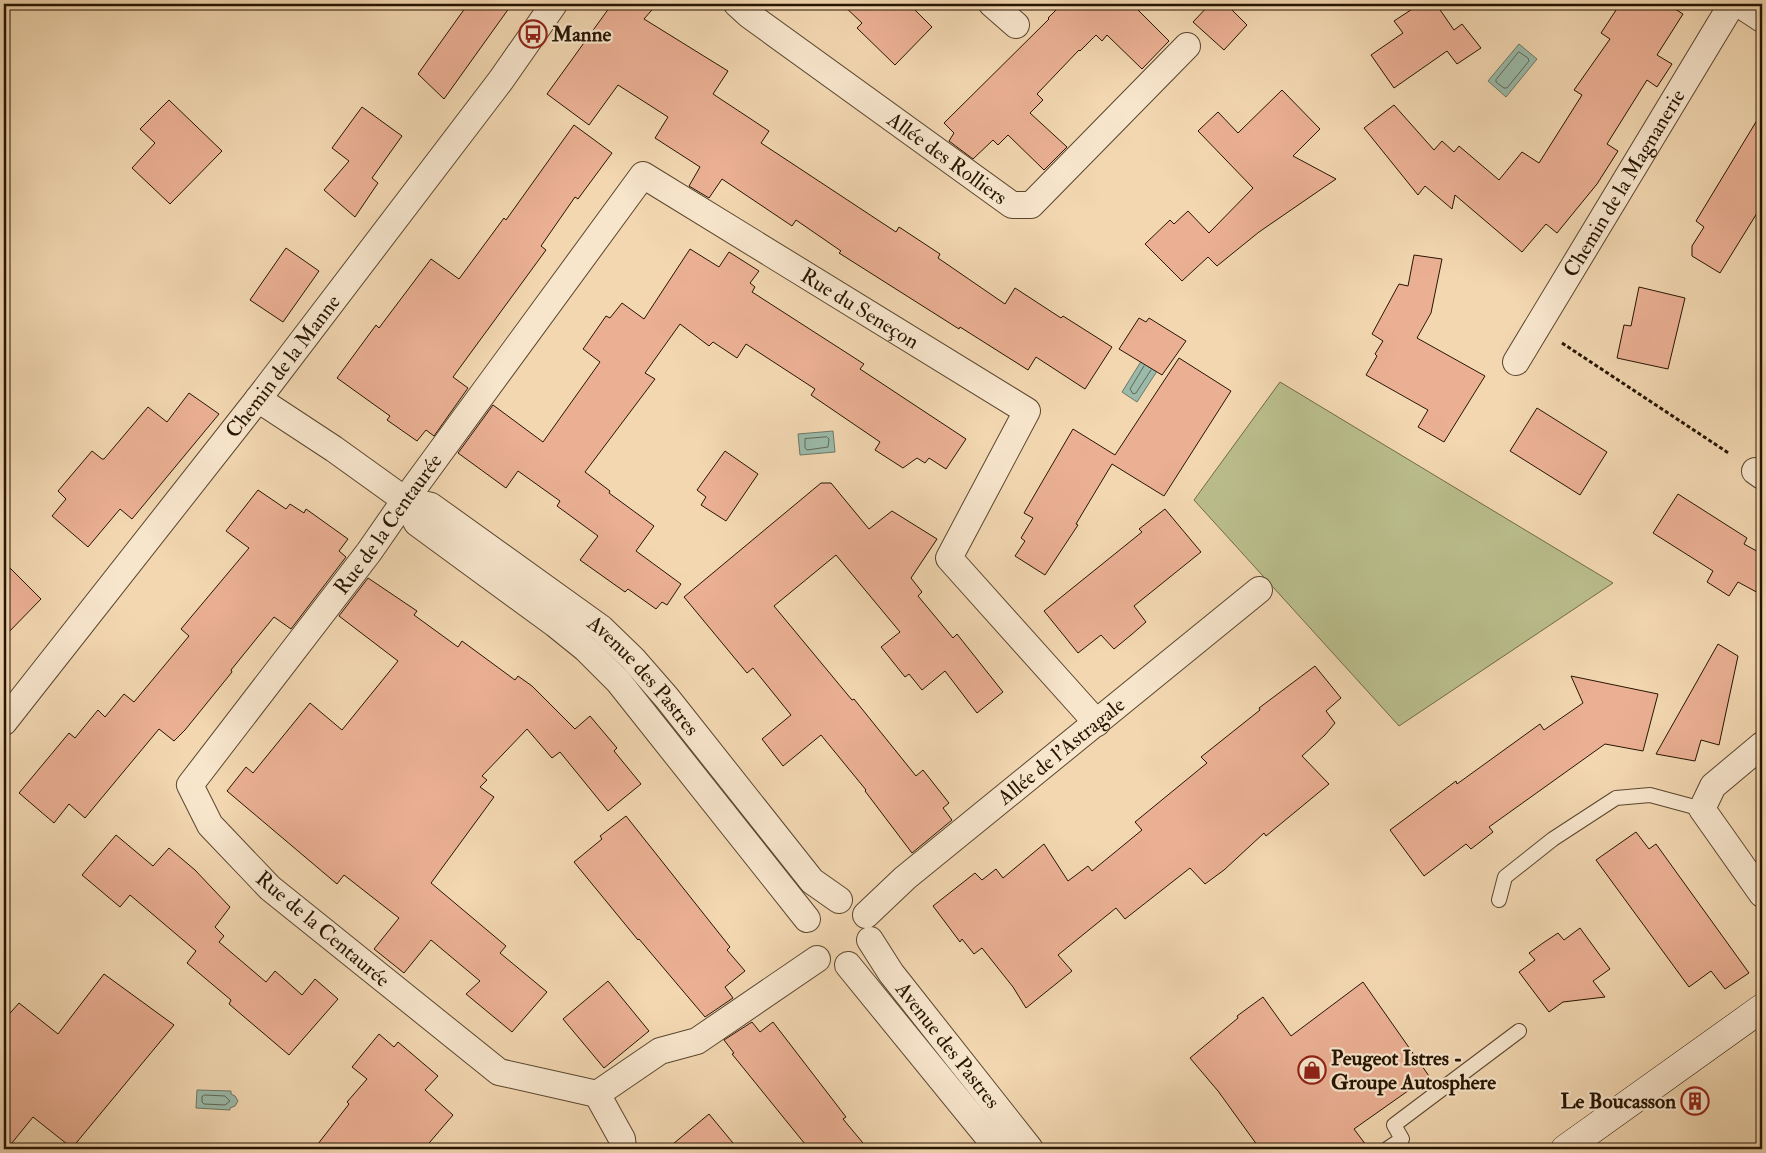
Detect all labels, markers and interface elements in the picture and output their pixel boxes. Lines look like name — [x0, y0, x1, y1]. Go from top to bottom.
bus stop icon: Manne — [518, 19, 548, 49]
place label: Manne — [551, 21, 611, 48]
street label: Chemin de la Magnanerie — [1557, 84, 1692, 282]
street label: Allée des Rolliers — [881, 106, 1012, 211]
street label: Rue du Seneçon — [796, 262, 924, 355]
street label: Chemin de la Manne — [220, 289, 347, 444]
street label: Rue de la Centaurée — [328, 448, 448, 600]
street label: Avenue des Pastres — [581, 609, 705, 742]
street label: Allée de l'Astragale — [991, 691, 1131, 812]
street label: Rue de la Centaurée — [250, 865, 396, 994]
street label: Avenue des Pastres — [889, 976, 1006, 1114]
place label: Peugeot Istres - Groupe Autosphere — [1331, 1045, 1496, 1096]
shop icon: Peugeot Istres - Groupe Autosphere — [1297, 1055, 1327, 1085]
building icon: Le Boucasson — [1680, 1086, 1710, 1116]
place label: Le Boucasson — [1560, 1088, 1676, 1115]

